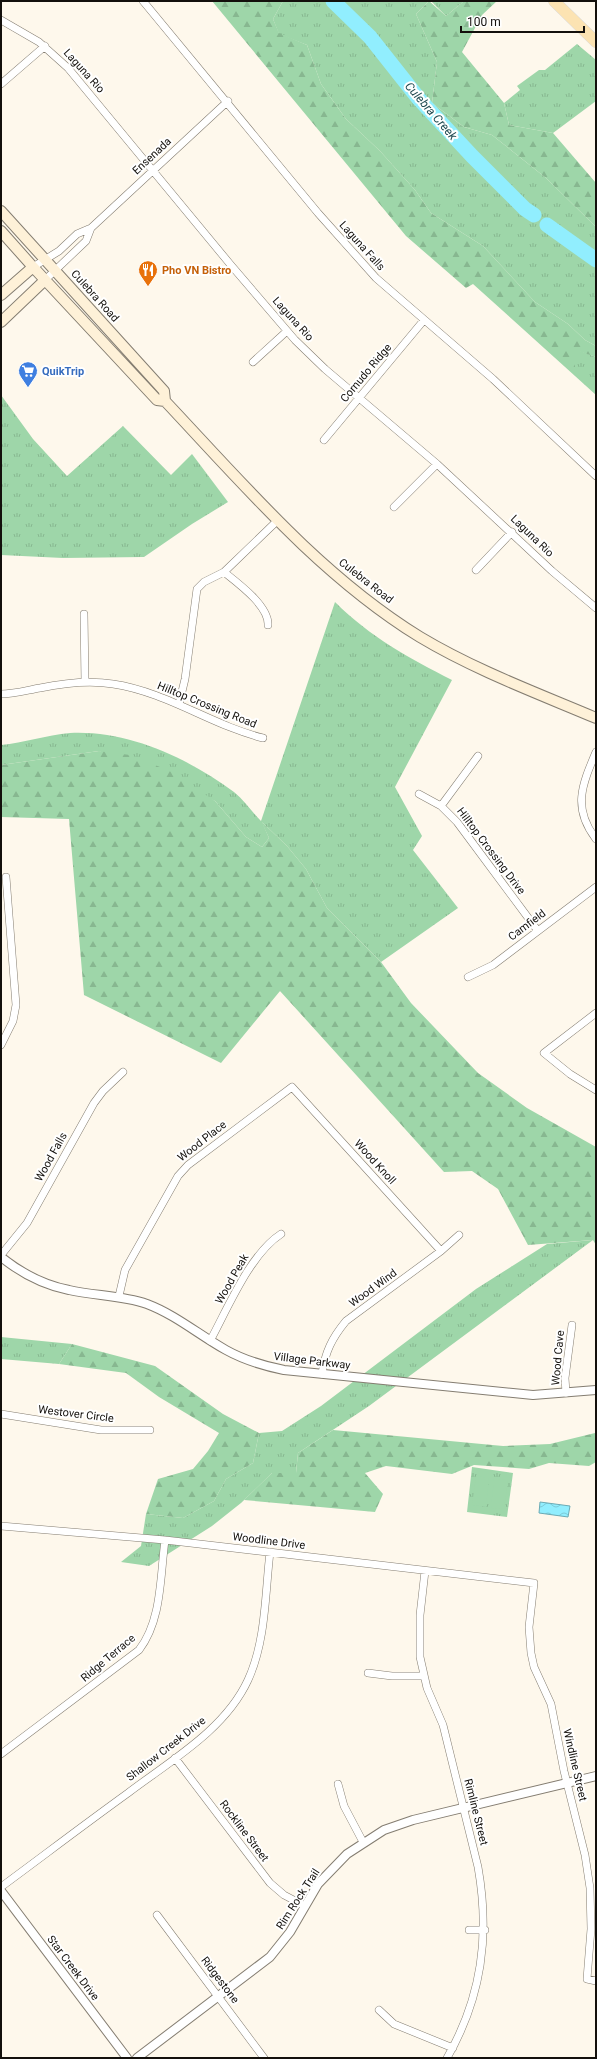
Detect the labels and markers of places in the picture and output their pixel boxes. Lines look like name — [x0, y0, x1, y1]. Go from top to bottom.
restaurant icon: Pho VN Bistro — [137, 259, 159, 287]
place label: Pho VN Bistro — [162, 264, 231, 277]
supermarket icon: QuikTrip — [17, 360, 39, 388]
place label: QuikTrip — [42, 365, 84, 378]

